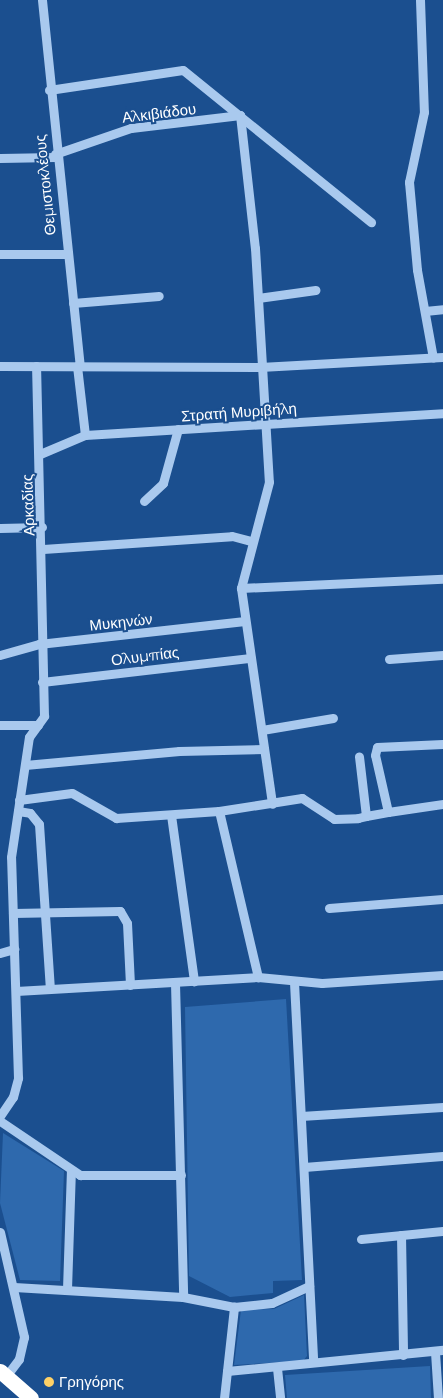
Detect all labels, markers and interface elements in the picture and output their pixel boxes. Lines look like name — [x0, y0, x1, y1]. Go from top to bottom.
street label: Αλκιβιάδου — [121, 100, 197, 126]
street label: Θεμιστοκλέους — [31, 134, 59, 236]
street label: Στρατή Μυριβήλη — [181, 399, 297, 425]
street label: Αρκαδίας — [18, 474, 38, 536]
street label: Μυκηνών — [89, 610, 153, 634]
street label: Ολυμπίας — [110, 643, 180, 669]
place label: Γρηγόρης — [59, 1373, 124, 1391]
marker: Γρηγόρης — [43, 1376, 55, 1388]

